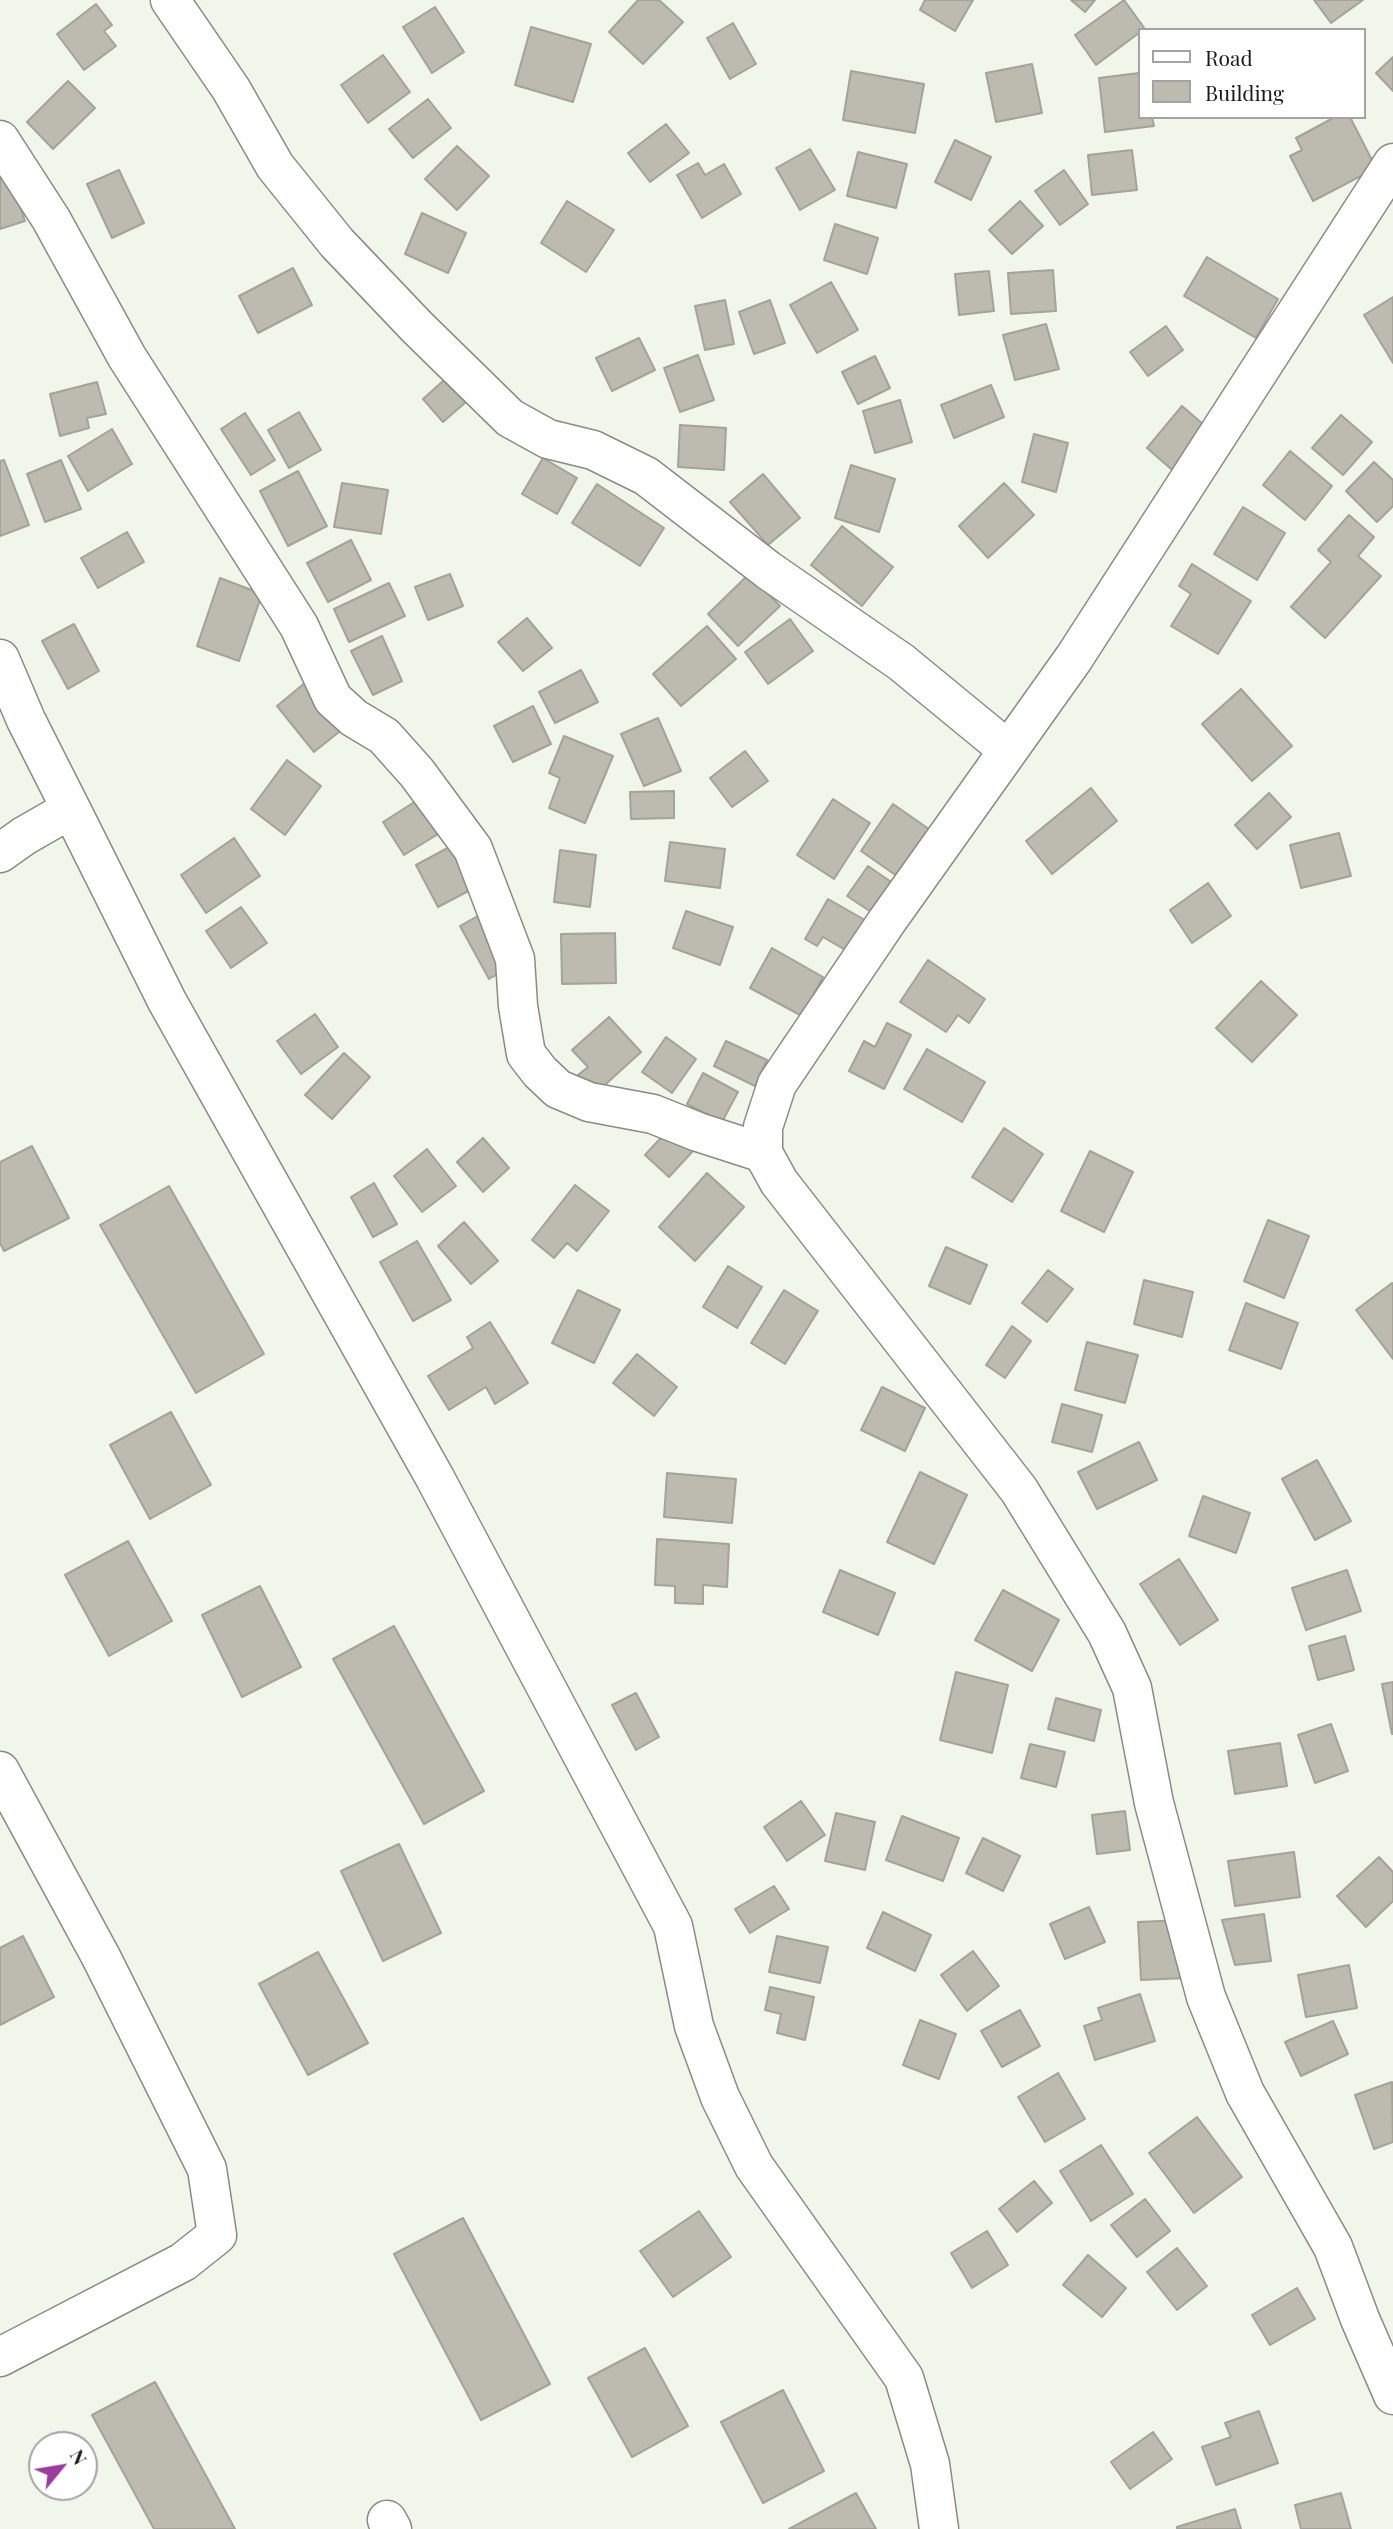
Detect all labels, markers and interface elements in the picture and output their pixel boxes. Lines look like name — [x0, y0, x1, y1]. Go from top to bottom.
legend — [1138, 28, 1365, 119]
text: Road — [1205, 43, 1253, 71]
text: Building — [1205, 78, 1284, 106]
north arrow — [28, 2431, 98, 2501]
text: N — [65, 2444, 94, 2469]

